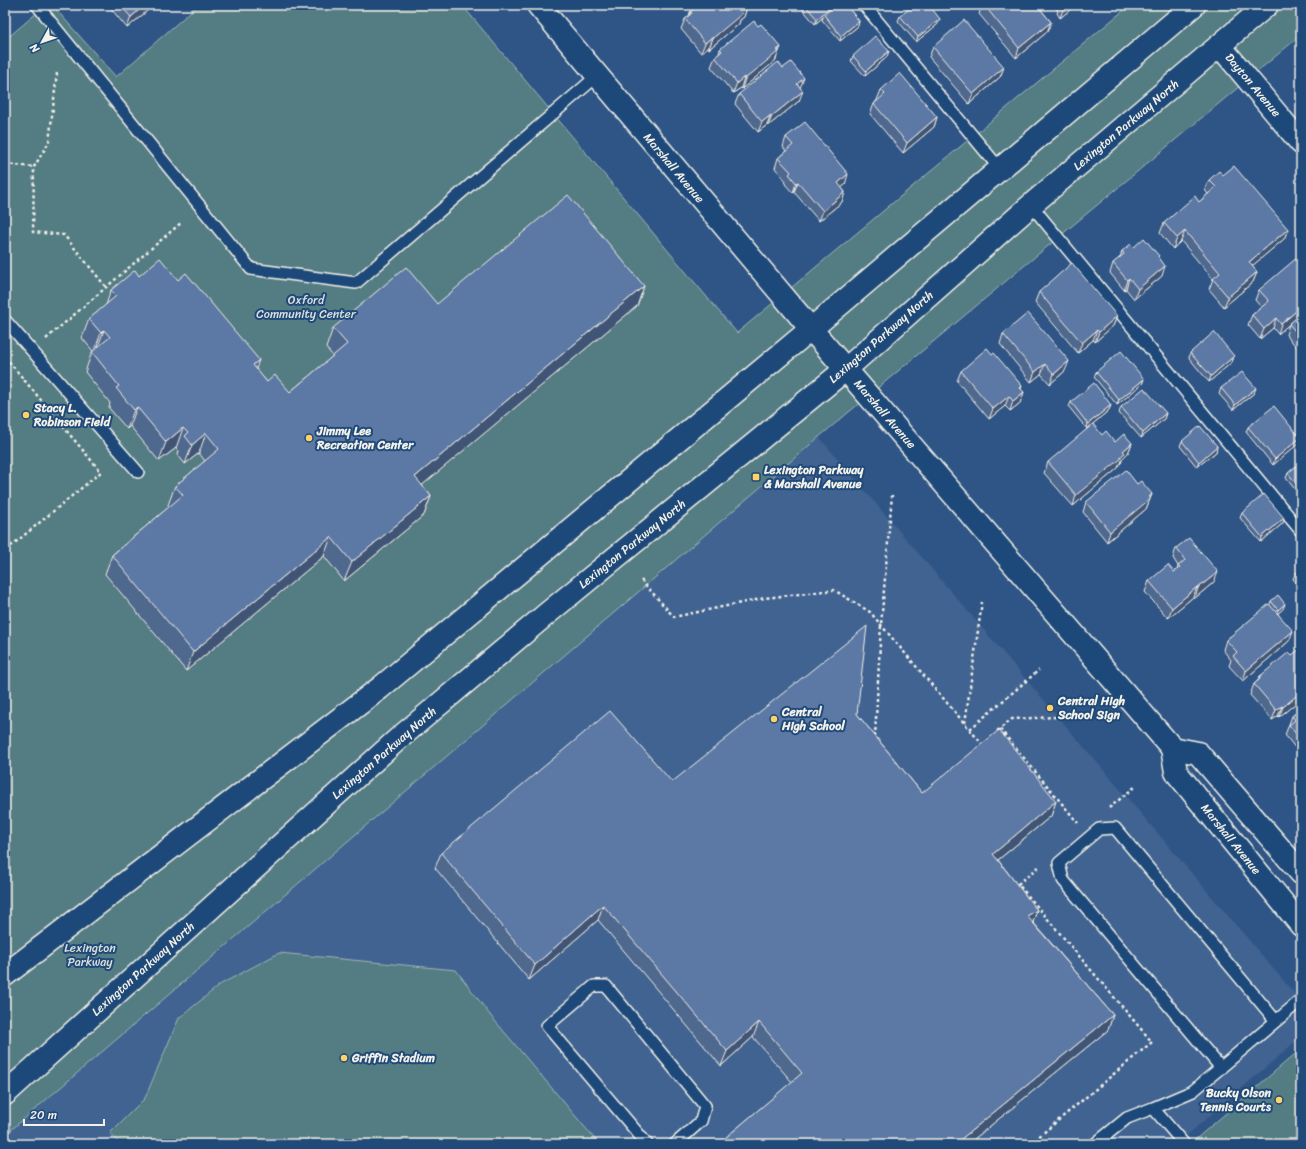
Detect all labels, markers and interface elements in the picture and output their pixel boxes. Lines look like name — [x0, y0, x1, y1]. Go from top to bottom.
north arrow — [22, 22, 62, 62]
text: N — [25, 39, 45, 58]
street label: Dayton Avenue — [1219, 48, 1287, 122]
street label: Lexington Parkway North — [1068, 74, 1184, 176]
street label: Marshall Avenue — [638, 128, 710, 208]
street label: Lexington Parkway North — [823, 285, 939, 389]
park label: Oxford Community Center — [256, 289, 357, 325]
street label: Marshall Avenue — [848, 374, 922, 454]
place label: Stacy L. Robinson Field — [33, 397, 112, 433]
marker: Stacy L. Robinson Field — [21, 410, 31, 420]
place label: Jimmy Lee Recreation Center — [316, 420, 414, 456]
marker: Jimmy Lee Recreation Center — [304, 433, 314, 443]
place label: Lexington Parkway & Marshall Avenue — [764, 459, 864, 495]
marker: Lexington Parkway & Marshall Avenue — [751, 472, 761, 482]
street label: Lexington Parkway North — [573, 493, 691, 595]
place label: Central High School Sign — [1057, 690, 1126, 726]
street label: Lexington Parkway North — [326, 701, 442, 805]
place label: Central High School — [781, 701, 845, 737]
marker: Central High School Sign — [1045, 703, 1055, 713]
marker: Central High School — [769, 714, 779, 724]
street label: Marshall Avenue — [1195, 798, 1267, 880]
street label: Lexington Parkway North — [86, 916, 200, 1022]
park label: Lexington Parkway — [64, 937, 116, 973]
place label: Griffin Stadium — [351, 1047, 435, 1069]
marker: Griffin Stadium — [339, 1053, 349, 1063]
place label: Bucky Olson Tennis Courts — [1200, 1082, 1272, 1118]
marker: Bucky Olson Tennis Courts — [1274, 1095, 1284, 1105]
scale bar — [24, 1101, 104, 1127]
text: 20 m — [30, 1104, 57, 1126]

